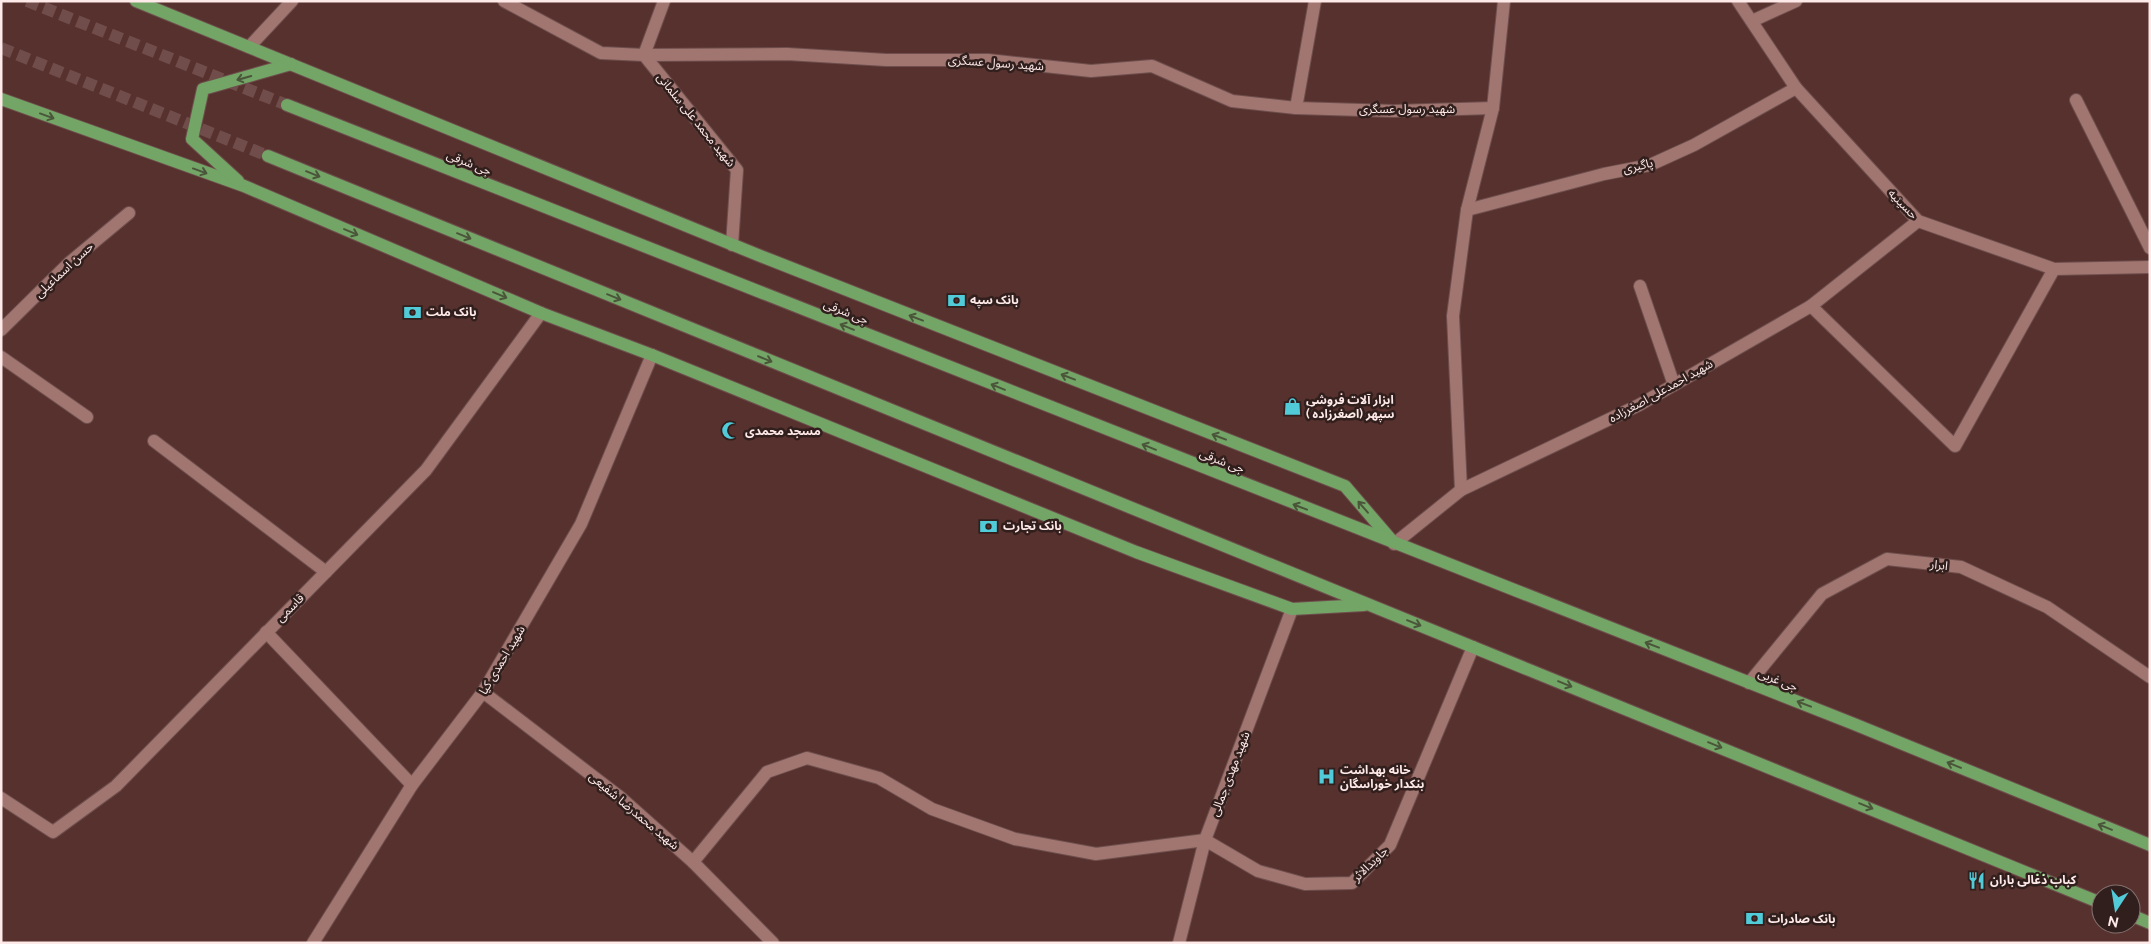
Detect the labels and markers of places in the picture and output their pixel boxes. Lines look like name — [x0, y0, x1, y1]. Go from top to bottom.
bank icon: بانک سپه — [946, 290, 966, 310]
place label: بانک سپه — [970, 293, 1019, 309]
bank icon: بانک ملت — [402, 302, 422, 322]
place label: بانک ملت — [426, 305, 477, 319]
place label: ابزار آلات فروشی سپهر (اصغرزاده ) — [1306, 393, 1394, 423]
shop icon: ابزار آلات فروشی سپهر (اصغرزاده ) — [1282, 397, 1302, 417]
mosque icon: مسجد محمدی — [721, 421, 741, 441]
place label: مسجد محمدی — [745, 424, 821, 438]
bank icon: بانک تجارت — [979, 516, 999, 536]
place label: بانک تجارت — [1003, 519, 1062, 533]
place label: خانه بهداشت بنکدار خوراسگان — [1340, 763, 1425, 791]
hospital icon: خانه بهداشت بنکدار خوراسگان — [1316, 767, 1336, 787]
restaurant icon: کباب ذغالی باران — [1966, 870, 1986, 890]
place label: کباب ذغالی باران — [1990, 873, 2077, 887]
bank icon: بانک صادرات — [1744, 909, 1764, 929]
place label: بانک صادرات — [1768, 912, 1836, 926]

